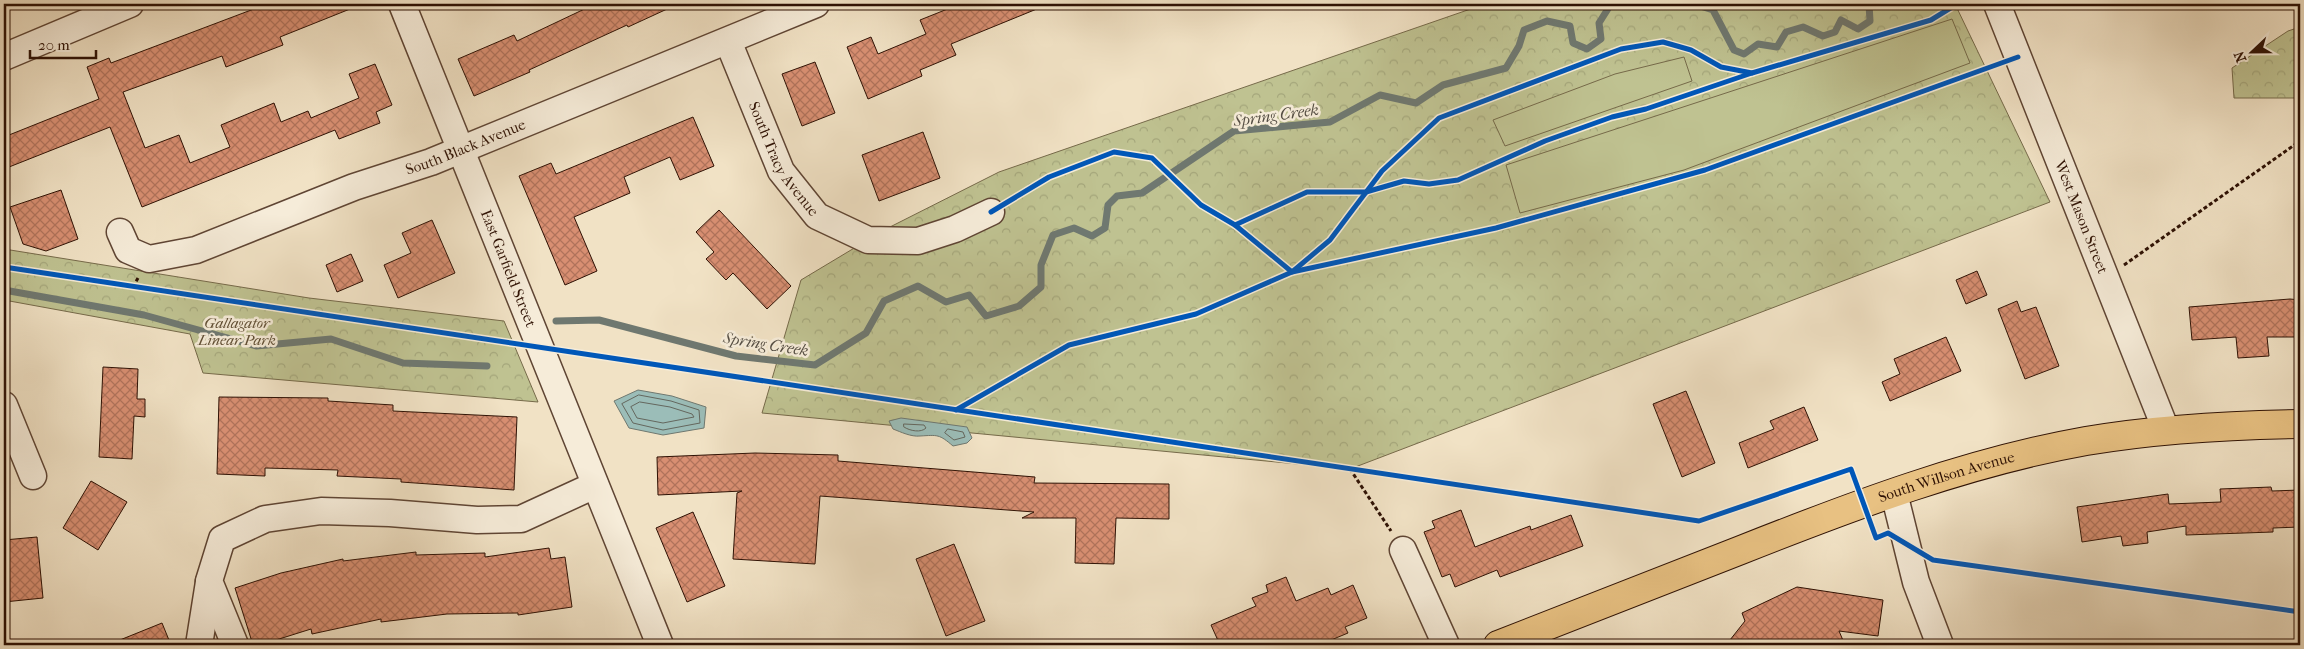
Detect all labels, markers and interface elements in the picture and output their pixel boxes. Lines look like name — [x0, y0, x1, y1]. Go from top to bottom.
scale bar — [30, 28, 96, 60]
north arrow — [2226, 28, 2276, 78]
text: 20 m — [38, 36, 70, 54]
text: N — [2230, 48, 2250, 65]
street label: South Tracy Avenue — [745, 99, 823, 220]
water label: Spring Creek — [1231, 100, 1320, 131]
street label: South Black Avenue — [403, 115, 529, 179]
street label: West Mason Street — [2050, 157, 2112, 277]
street label: East Garfield Street — [477, 207, 540, 330]
park label: Gallagator Linear Park — [197, 314, 276, 349]
water label: Spring Creek — [721, 328, 810, 360]
street label: South Willson Avenue — [1876, 448, 2017, 506]

